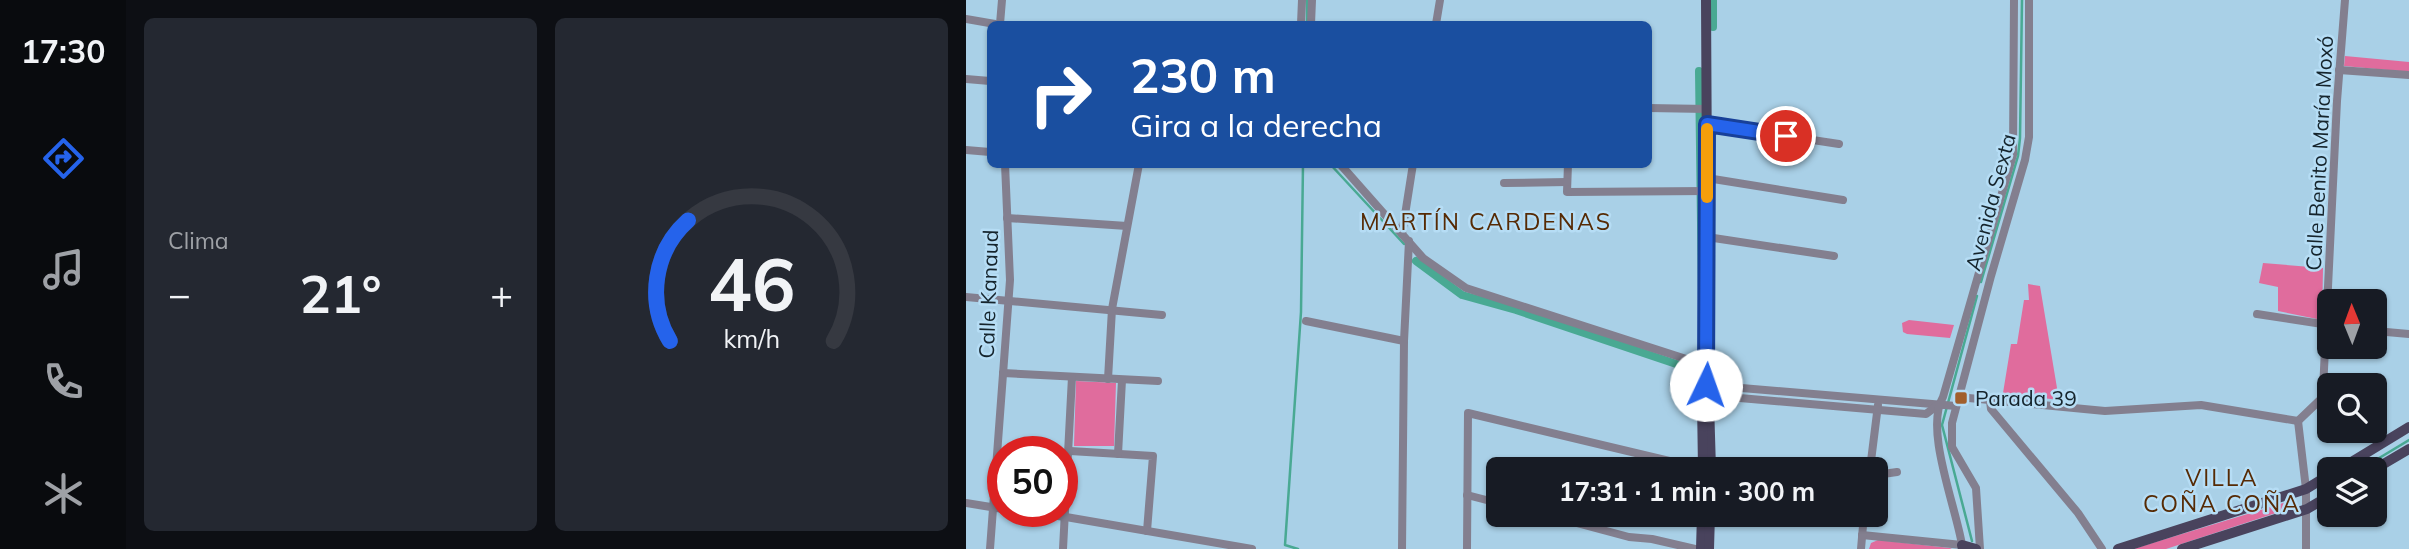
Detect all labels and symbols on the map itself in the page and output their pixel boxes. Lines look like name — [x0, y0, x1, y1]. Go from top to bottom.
street label: Calle Benito María Moxó — [2300, 35, 2338, 271]
pin — [1756, 106, 1816, 166]
street label: Avenida Sexta — [1959, 131, 2021, 273]
district label: MARTÍN CARDENAS — [1360, 207, 1612, 236]
street label: Calle Kanaud — [973, 229, 1003, 359]
north arrow — [2317, 289, 2387, 359]
position arrow — [1669, 348, 1743, 422]
place label: Parada 39 — [1975, 385, 2077, 411]
marker: Parada 39 — [1953, 390, 1969, 406]
speed limit sign: 50 — [987, 436, 1078, 527]
district label: VILLA COÑA COÑA — [2143, 463, 2301, 518]

